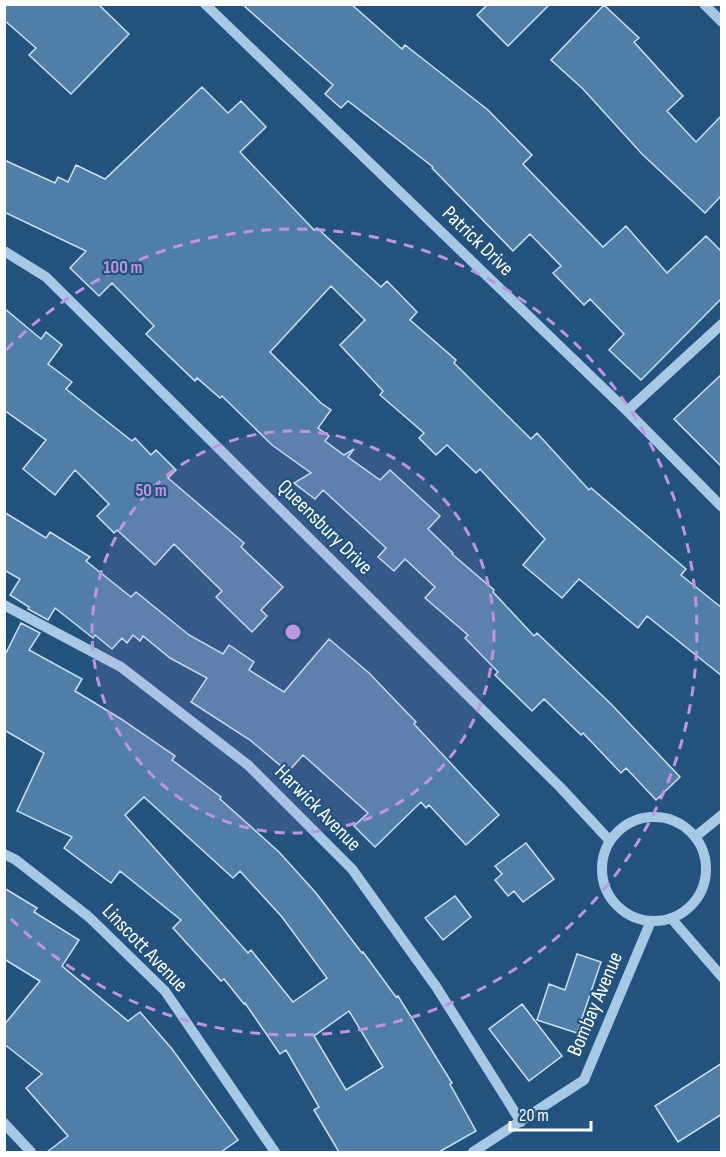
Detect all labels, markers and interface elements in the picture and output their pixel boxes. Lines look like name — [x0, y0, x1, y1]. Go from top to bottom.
street label: Patrick Drive — [437, 201, 519, 281]
text: 100 m — [104, 257, 143, 278]
street label: Queensbury Drive — [272, 474, 378, 580]
text: 50 m — [135, 480, 167, 501]
centre of rings — [283, 622, 303, 642]
street label: Harwick Avenue — [270, 760, 366, 856]
street label: Linscott Avenue — [97, 899, 193, 997]
street label: Bombay Avenue — [562, 948, 628, 1060]
scale bar — [510, 1094, 591, 1132]
text: 20 m — [519, 1105, 549, 1126]

